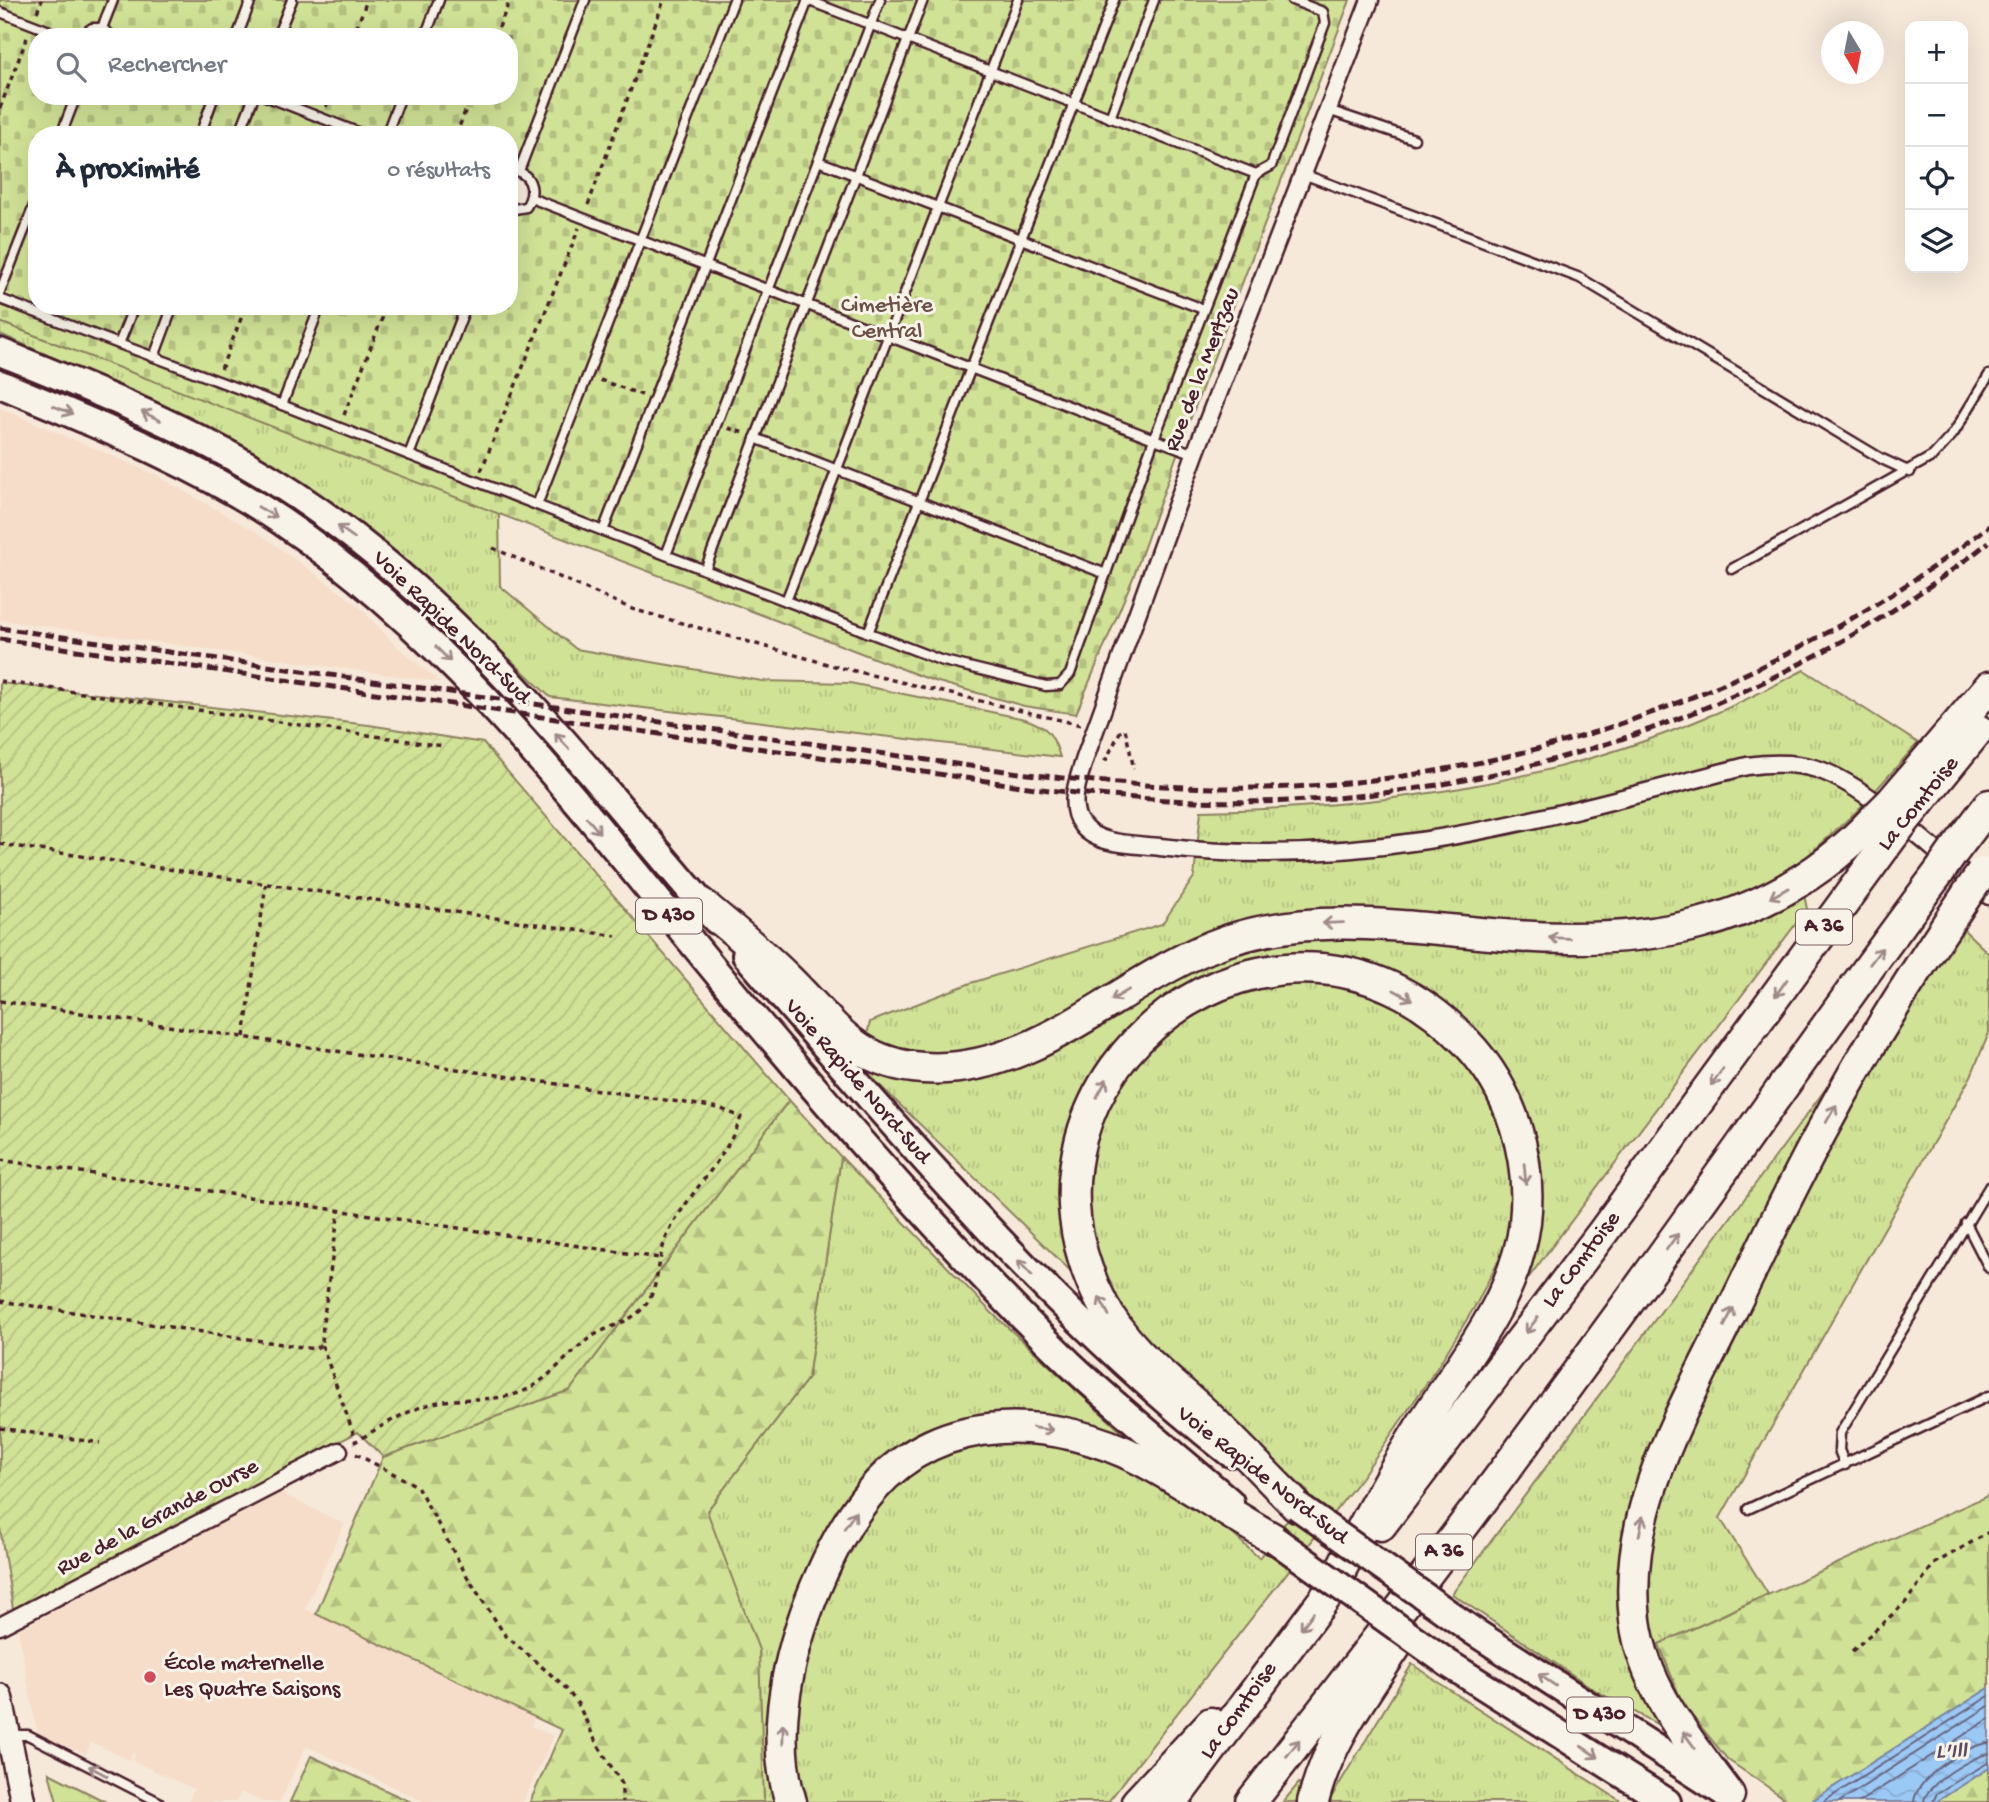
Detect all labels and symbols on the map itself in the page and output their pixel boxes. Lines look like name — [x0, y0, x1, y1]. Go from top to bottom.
north arrow — [1821, 21, 1884, 84]
street label: Rue de la Mertzau — [1159, 284, 1247, 456]
park label: Cimetière Central — [841, 293, 934, 346]
one-way arrow — [52, 405, 73, 418]
one-way arrow — [141, 409, 162, 423]
one-way arrow — [256, 505, 276, 519]
one-way arrow — [337, 525, 356, 540]
street label: Voie Rapide Nord-Sud — [365, 545, 537, 712]
one-way arrow — [435, 646, 452, 663]
one-way arrow — [554, 732, 570, 750]
street label: La Comtoise — [1873, 750, 1966, 857]
one-way arrow — [586, 816, 601, 834]
one-way arrow — [1769, 887, 1790, 900]
road number: D 430 — [636, 898, 702, 934]
road number: A 36 — [1796, 909, 1852, 944]
one-way arrow — [1321, 916, 1344, 929]
one-way arrow — [1548, 932, 1571, 945]
one-way arrow — [1868, 947, 1883, 966]
one-way arrow — [1774, 978, 1788, 997]
one-way arrow — [1111, 988, 1131, 1002]
one-way arrow — [1392, 988, 1412, 1002]
street label: Voie Rapide Nord-Sud — [777, 993, 937, 1171]
one-way arrow — [1709, 1067, 1724, 1086]
one-way arrow — [1096, 1078, 1109, 1099]
one-way arrow — [1824, 1104, 1838, 1124]
one-way arrow — [1519, 1163, 1532, 1185]
street label: La Comtoise — [1537, 1205, 1628, 1314]
one-way arrow — [1665, 1233, 1679, 1252]
one-way arrow — [1016, 1260, 1033, 1277]
one-way arrow — [1096, 1296, 1110, 1316]
one-way arrow — [1722, 1307, 1736, 1328]
one-way arrow — [1525, 1316, 1540, 1334]
street label: Voie Rapide Nord-Sud — [1170, 1400, 1354, 1552]
one-way arrow — [1032, 1423, 1054, 1436]
street label: Rue de la Grande Ourse — [53, 1453, 264, 1583]
one-way arrow — [843, 1511, 857, 1530]
one-way arrow — [1634, 1515, 1648, 1538]
road number: A 36 — [1416, 1534, 1472, 1570]
one-way arrow — [1299, 1611, 1314, 1629]
place label: École maternelle Les Quatre Saisons — [164, 1651, 341, 1704]
street label: La Comtoise — [1195, 1656, 1284, 1765]
marker: École maternelle Les Quatre Saisons — [142, 1669, 158, 1685]
one-way arrow — [1538, 1673, 1557, 1687]
road number: D 430 — [1567, 1698, 1633, 1732]
one-way arrow — [777, 1723, 790, 1746]
one-way arrow — [1681, 1731, 1696, 1750]
water label: L'Ill — [1935, 1738, 1968, 1767]
one-way arrow — [1286, 1740, 1301, 1758]
one-way arrow — [1579, 1746, 1599, 1760]
one-way arrow — [88, 1763, 109, 1777]

